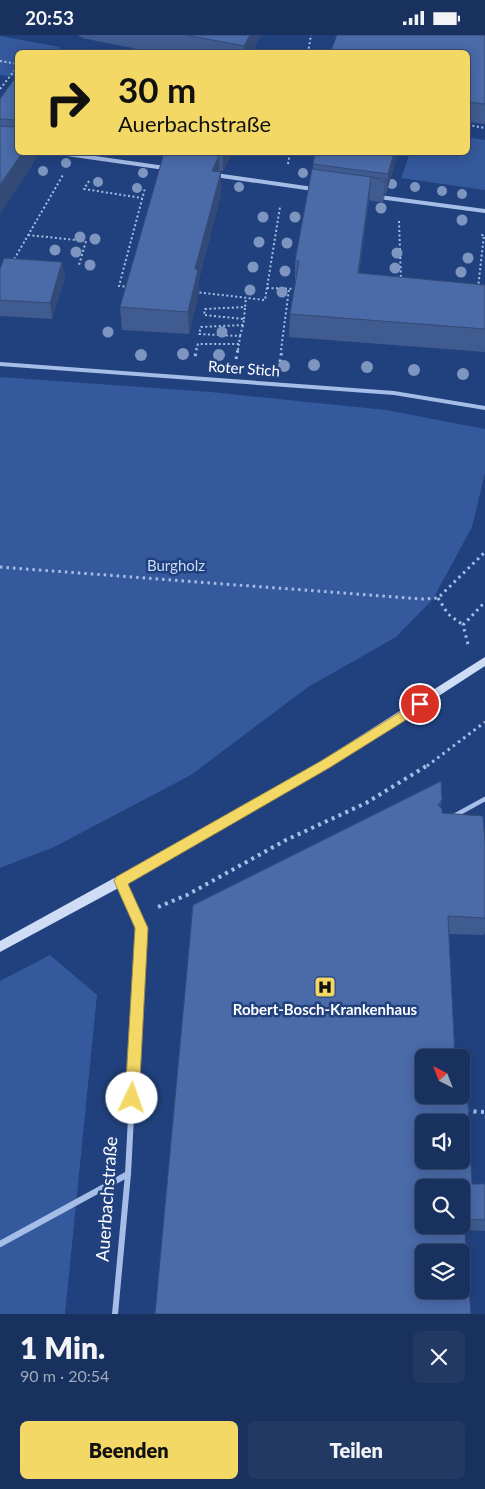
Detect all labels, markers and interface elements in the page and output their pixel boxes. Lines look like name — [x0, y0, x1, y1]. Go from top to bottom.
text: 20:53 — [25, 6, 74, 29]
text: 30 m — [118, 68, 196, 110]
icon: right — [35, 70, 100, 135]
text: Auerbachstraße — [118, 110, 271, 137]
street label: Roter Stich — [207, 357, 281, 379]
park label: Burgholz — [147, 556, 205, 574]
pin — [399, 683, 441, 725]
icon: arrive — [406, 690, 434, 718]
hospital icon: Robert-Bosch-Krankenhaus — [313, 975, 337, 999]
place label: Robert-Bosch-Krankenhaus — [233, 1000, 418, 1018]
north arrow — [415, 1049, 470, 1104]
map controls — [415, 1049, 470, 1299]
position arrow — [105, 1071, 157, 1123]
button: sound — [415, 1114, 470, 1169]
street label: Auerbachstraße — [91, 1136, 121, 1262]
button: search — [415, 1179, 470, 1234]
button: layers — [415, 1244, 470, 1299]
text: 1 Min. — [20, 1329, 105, 1365]
button: close — [413, 1331, 465, 1383]
text: 90 m · 20:54 — [20, 1366, 109, 1385]
button: Beenden — [20, 1421, 238, 1479]
button: Teilen — [248, 1421, 465, 1479]

